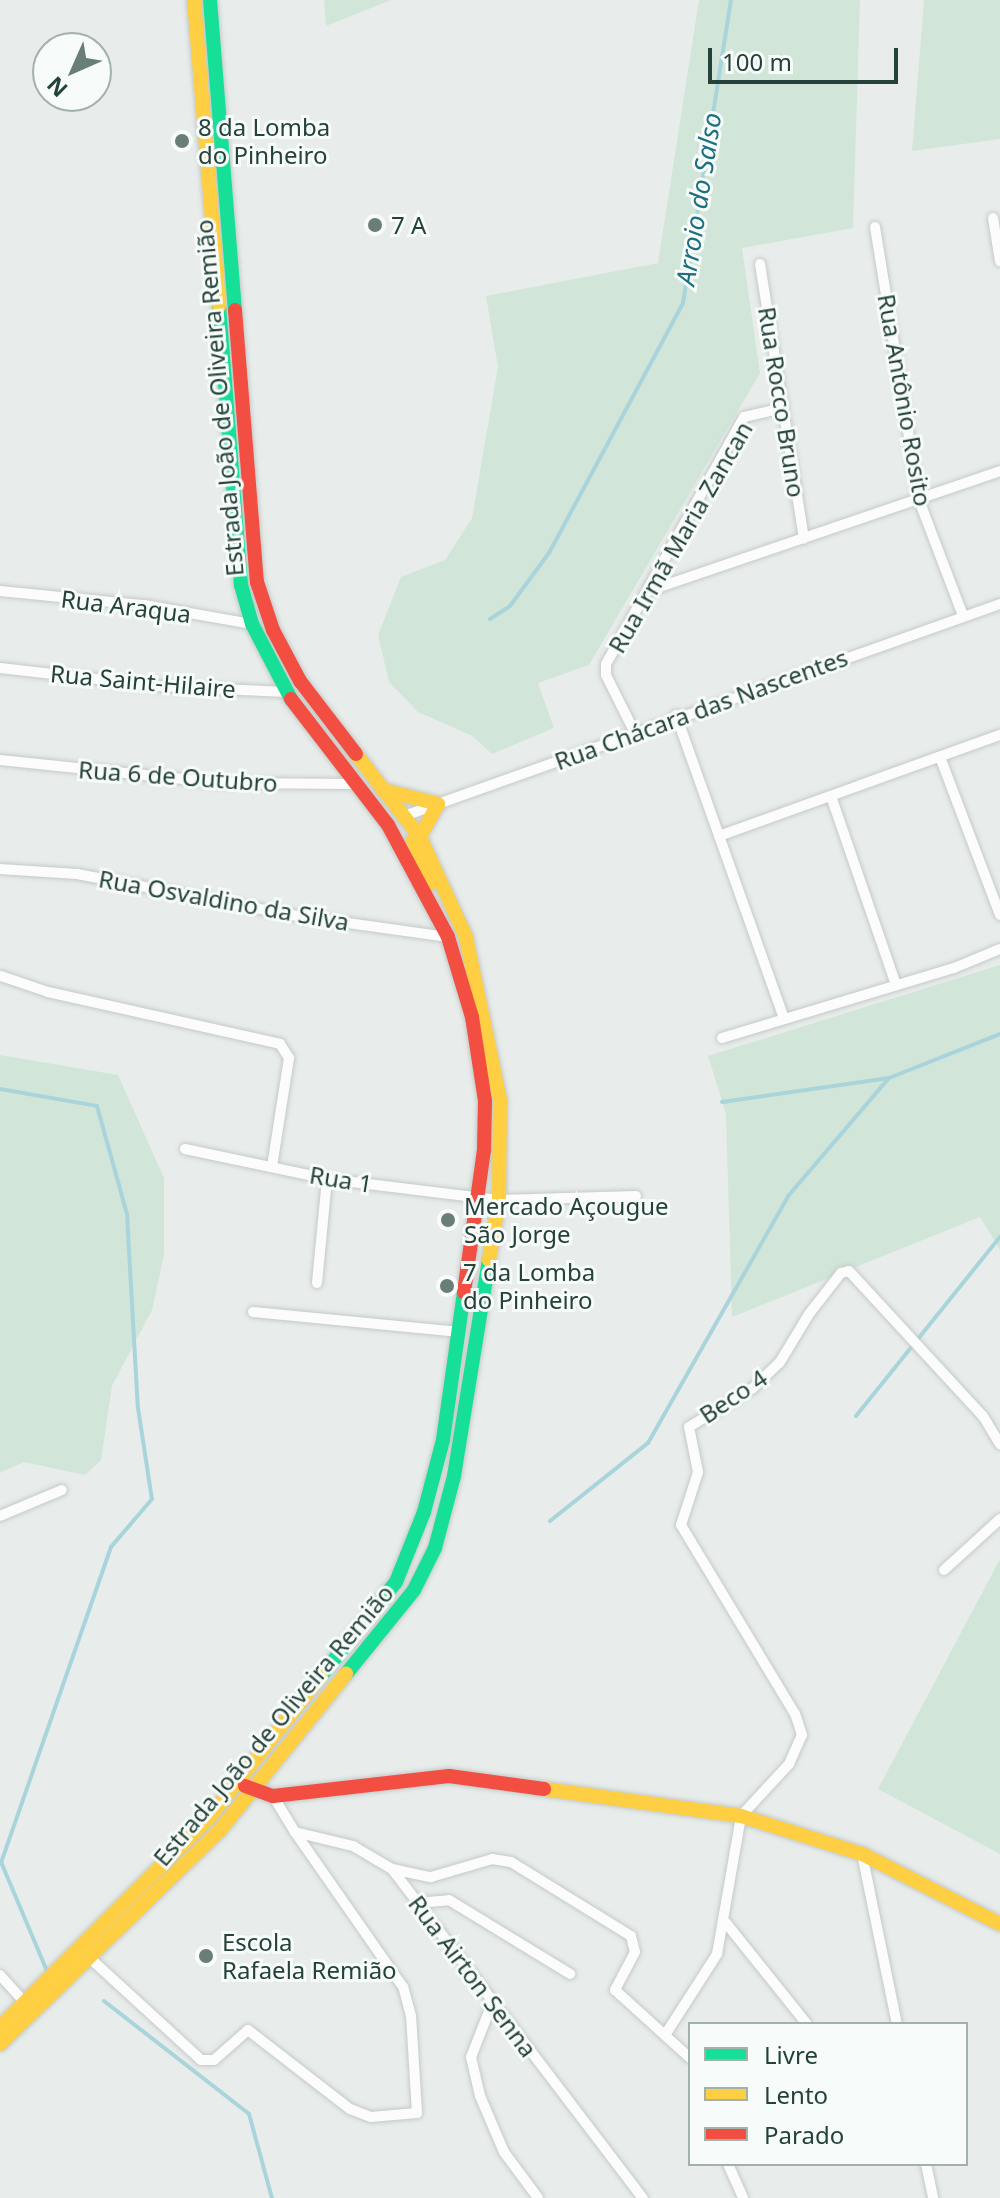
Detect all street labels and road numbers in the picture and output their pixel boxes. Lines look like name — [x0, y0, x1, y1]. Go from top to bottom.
street label: Estrada João de Oliveira Remião — [189, 218, 249, 578]
street label: Rua Antônio Rosito — [872, 292, 938, 508]
street label: Rua Rocco Bruno — [753, 305, 811, 499]
street label: Rua Irmã Maria Zancan — [602, 416, 758, 658]
street label: Rua Araqua — [59, 584, 193, 628]
street label: Rua Chácara das Nascentes — [551, 642, 851, 776]
street label: Rua Saint-Hilaire — [49, 659, 237, 703]
street label: Rua 6 de Outubro — [77, 755, 279, 797]
street label: Rua Osvaldino da Silva — [97, 864, 351, 936]
street label: Rua 1 — [308, 1160, 374, 1198]
street label: Beco 4 — [694, 1363, 772, 1429]
street label: Estrada João de Oliveira Remião — [147, 1579, 399, 1871]
street label: Rua Airton Senna — [403, 1889, 543, 2063]

